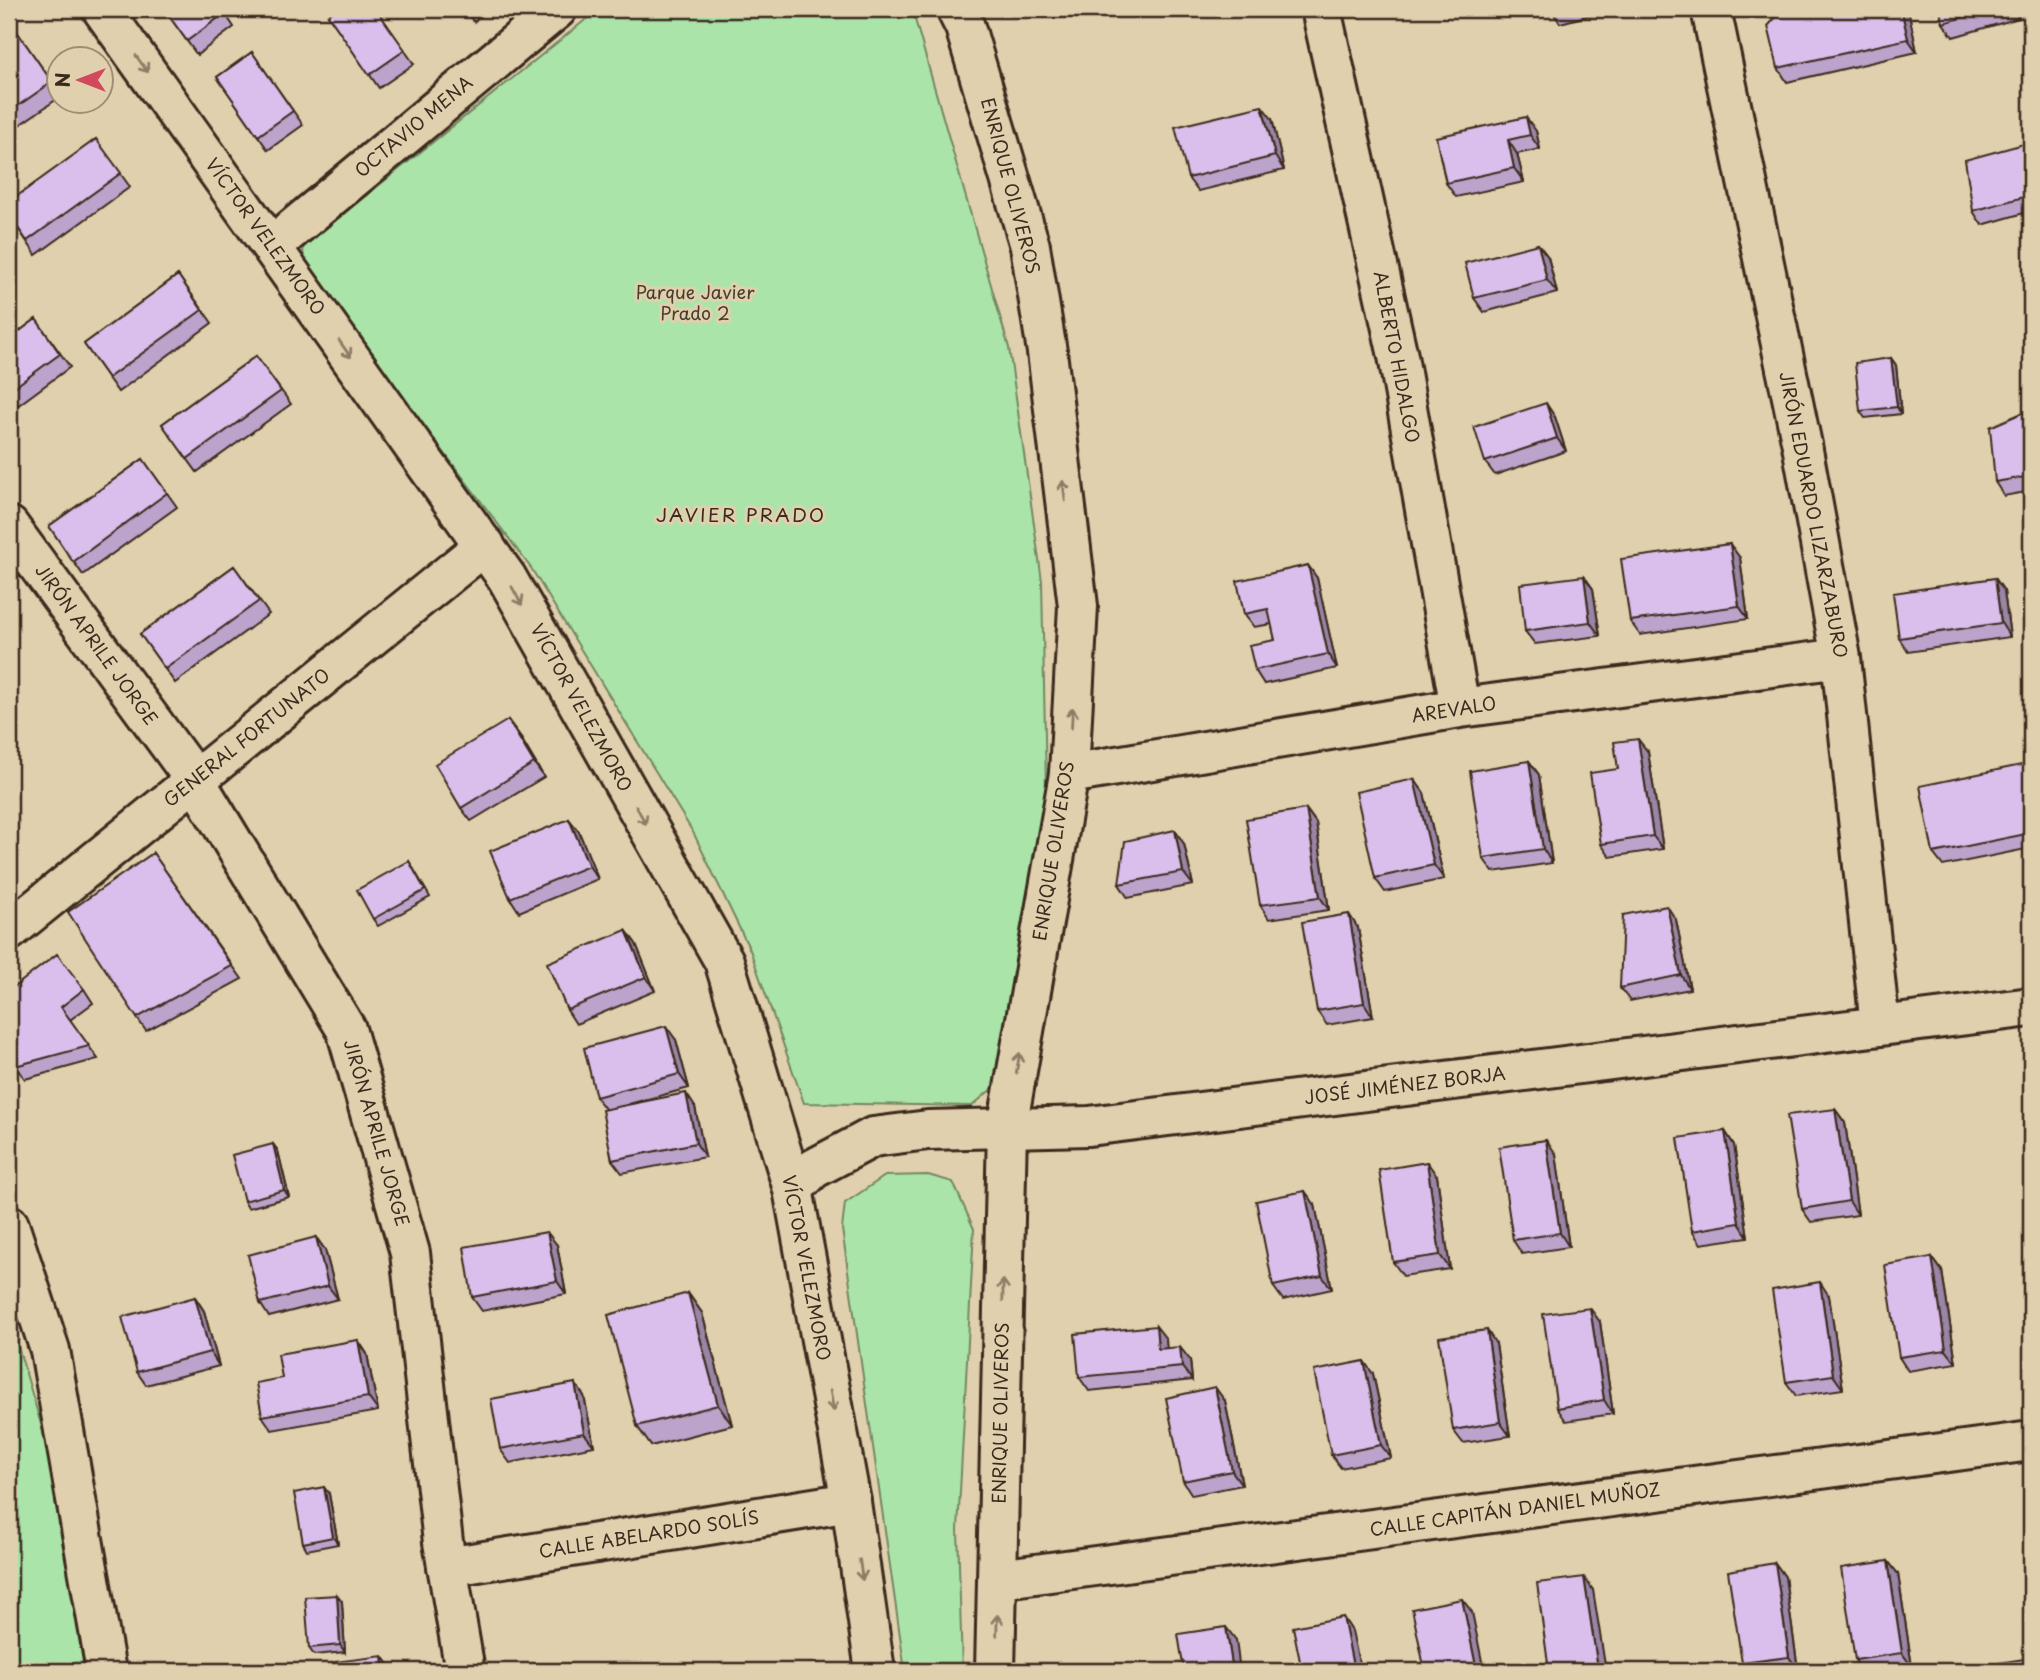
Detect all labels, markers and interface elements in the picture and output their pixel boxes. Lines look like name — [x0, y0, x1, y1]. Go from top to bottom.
north arrow — [46, 46, 116, 116]
one-way arrow — [135, 54, 149, 73]
street label: OCTAVIO MENA — [348, 69, 478, 183]
text: N — [48, 72, 76, 88]
street label: ENRIQUE OLIVEROS — [975, 95, 1048, 277]
street label: VÍCTOR VELEZMORO — [200, 152, 332, 320]
street label: ALBERTO HIDALGO — [1368, 268, 1427, 445]
park label: Parque Javier Prado 2 — [636, 278, 755, 326]
one-way arrow — [338, 339, 352, 358]
street label: JIRÓN EDUARDO LIZARZABURO — [1773, 369, 1856, 660]
one-way arrow — [1057, 481, 1070, 503]
district label: JAVIER PRADO — [656, 500, 826, 528]
street label: JIRÓN APRILE JORGE — [29, 558, 165, 730]
one-way arrow — [510, 585, 524, 605]
street label: VÍCTOR VELEZMORO — [525, 618, 640, 796]
street label: GENERAL FORTUNATO — [157, 661, 335, 813]
street label: AREVALO — [1409, 689, 1498, 729]
one-way arrow — [1066, 707, 1079, 730]
street label: ENRIQUE OLIVEROS — [1025, 759, 1080, 942]
one-way arrow — [634, 805, 648, 825]
street label: JIRÓN APRILE JORGE — [338, 1036, 417, 1229]
one-way arrow — [1012, 1053, 1025, 1075]
street label: JOSÉ JIMÉNEZ BORJA — [1303, 1059, 1507, 1110]
street label: VÍCTOR VELEZMORO — [776, 1173, 839, 1363]
one-way arrow — [996, 1279, 1010, 1302]
street label: ENRIQUE OLIVEROS — [984, 1322, 1015, 1504]
one-way arrow — [826, 1389, 839, 1412]
street label: CALLE CAPITÁN DANIEL MUÑOZ — [1368, 1475, 1662, 1542]
street label: CALLE ABELARDO SOLÍS — [537, 1503, 761, 1564]
one-way arrow — [855, 1558, 868, 1581]
one-way arrow — [990, 1614, 1003, 1637]

